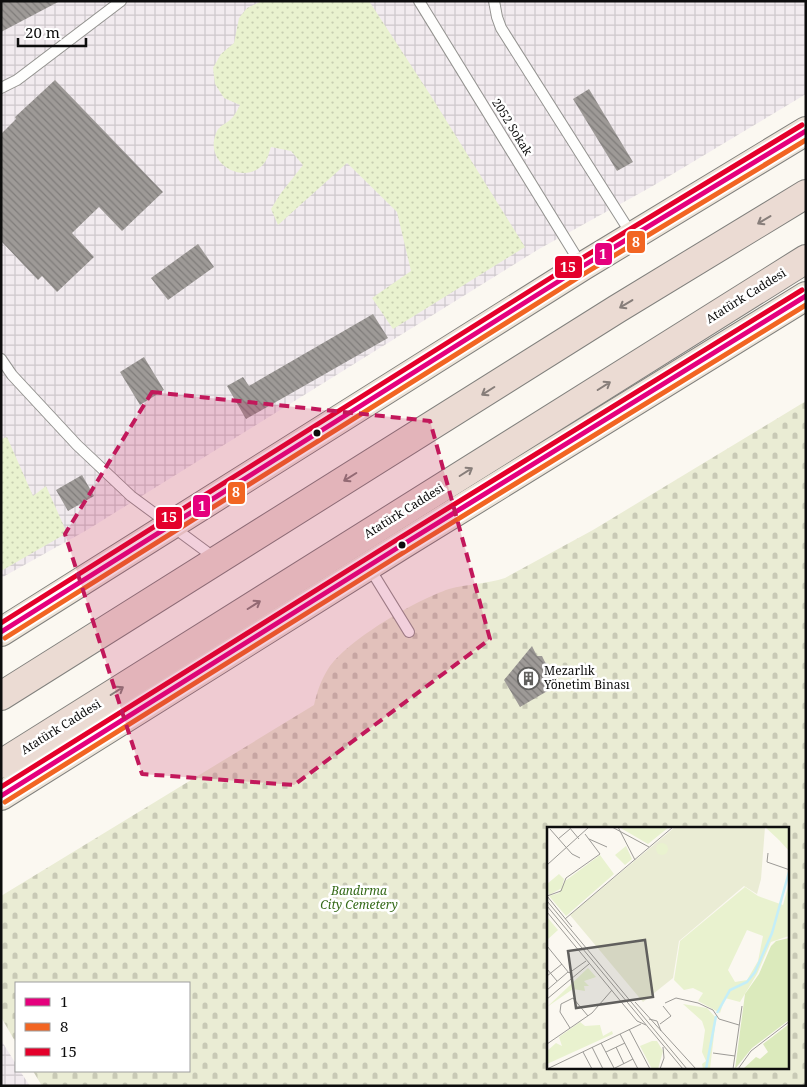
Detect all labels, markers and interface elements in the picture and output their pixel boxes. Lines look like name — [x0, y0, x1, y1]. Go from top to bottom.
scale bar — [18, 15, 85, 47]
text: 20 m — [25, 22, 60, 42]
street label: 2052 Sokak — [488, 95, 537, 159]
one-way arrow — [758, 215, 772, 225]
line badge: 8 — [626, 230, 646, 254]
text: 8 — [632, 232, 640, 251]
line badge: 1 — [594, 242, 613, 266]
text: 1 — [599, 244, 607, 263]
line badge: 15 — [554, 255, 583, 279]
text: 15 — [560, 257, 576, 276]
street label: Atatürk Caddesi — [702, 264, 789, 327]
one-way arrow — [619, 300, 633, 310]
one-way arrow — [596, 380, 610, 390]
one-way arrow — [481, 386, 495, 396]
unlabelled marker — [312, 428, 322, 438]
one-way arrow — [459, 467, 473, 477]
one-way arrow — [344, 472, 358, 482]
street label: Atatürk Caddesi — [360, 479, 447, 542]
line badge: 8 — [227, 481, 246, 505]
text: 8 — [232, 482, 240, 501]
line badge: 1 — [192, 494, 211, 518]
text: 1 — [198, 496, 206, 515]
line badge: 15 — [155, 506, 183, 530]
text: 15 — [161, 507, 177, 526]
unlabelled marker — [397, 540, 407, 550]
one-way arrow — [247, 600, 261, 610]
place label: Mezarlık Yönetim Binası — [543, 662, 630, 693]
building icon: Mezarlık Yönetim Binası — [516, 666, 540, 690]
one-way arrow — [109, 686, 123, 696]
street label: Atatürk Caddesi — [17, 695, 104, 758]
inset map — [547, 827, 790, 1070]
park label: Bandırma City Cemetery — [320, 882, 398, 913]
legend — [15, 982, 190, 1072]
text: 1 — [60, 991, 68, 1011]
text: 8 — [60, 1016, 68, 1036]
text: 15 — [60, 1041, 77, 1061]

